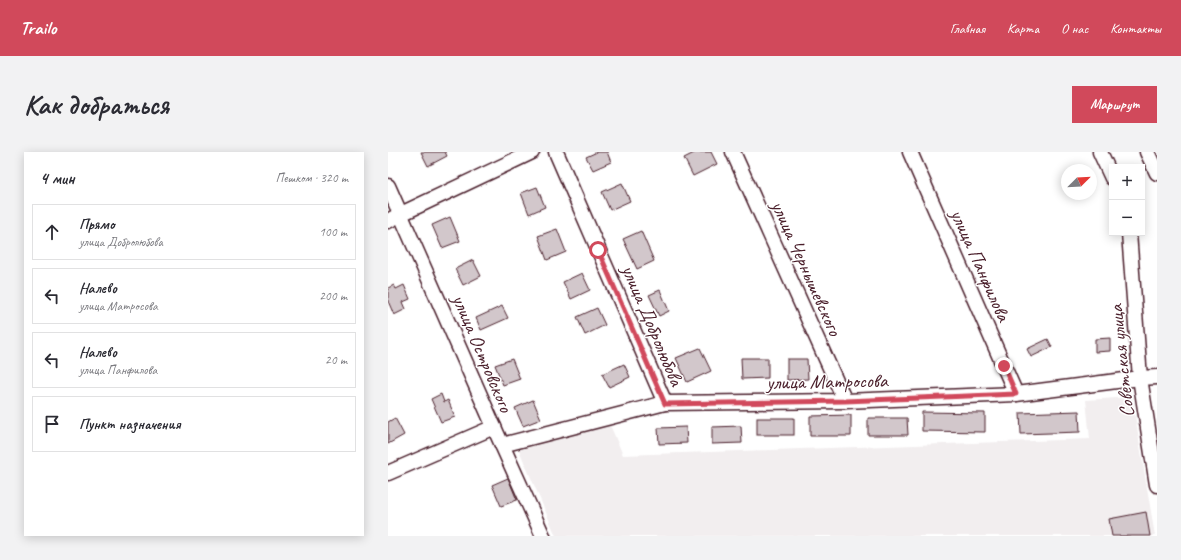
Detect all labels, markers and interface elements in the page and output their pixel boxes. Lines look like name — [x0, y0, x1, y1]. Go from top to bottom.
text: Trailo — [20, 16, 56, 40]
text: Главная — [950, 20, 985, 37]
text: Карта — [1007, 20, 1039, 37]
text: О нас — [1061, 20, 1088, 37]
text: Контакты — [1110, 20, 1161, 37]
button: Маршрут — [1072, 86, 1157, 123]
text: Как добраться — [24, 87, 169, 122]
north arrow — [1061, 164, 1097, 200]
map controls — [1109, 164, 1145, 236]
button: + — [1109, 164, 1145, 200]
text: 4 мин — [40, 168, 75, 189]
text: Пешком · 320 m — [275, 170, 348, 186]
street label: улица Чернышевского — [765, 196, 848, 340]
button: − — [1109, 200, 1145, 236]
street label: улица Панфилова — [944, 204, 1017, 326]
text: Прямо — [79, 215, 115, 234]
icon: ahead — [41, 221, 63, 243]
text: 100 m — [319, 224, 347, 240]
text: улица Добролюбова — [79, 234, 163, 250]
route start — [589, 241, 607, 259]
street label: улица Добролюбова — [615, 260, 690, 391]
text: Налево — [79, 279, 117, 298]
icon: left — [41, 285, 63, 307]
text: 200 m — [319, 288, 347, 304]
street label: улица Островского — [446, 290, 519, 417]
text: улица Матросова — [79, 298, 158, 314]
street label: Советская улица — [1103, 302, 1140, 418]
text: Налево — [79, 343, 117, 362]
icon: left — [41, 349, 63, 371]
text: 20 m — [325, 352, 347, 368]
route end — [995, 357, 1013, 375]
text: улица Панфилова — [79, 362, 157, 378]
street label: улица Матросова — [765, 368, 889, 395]
icon: arrive — [41, 413, 63, 435]
text: Пункт назначения — [79, 415, 181, 434]

